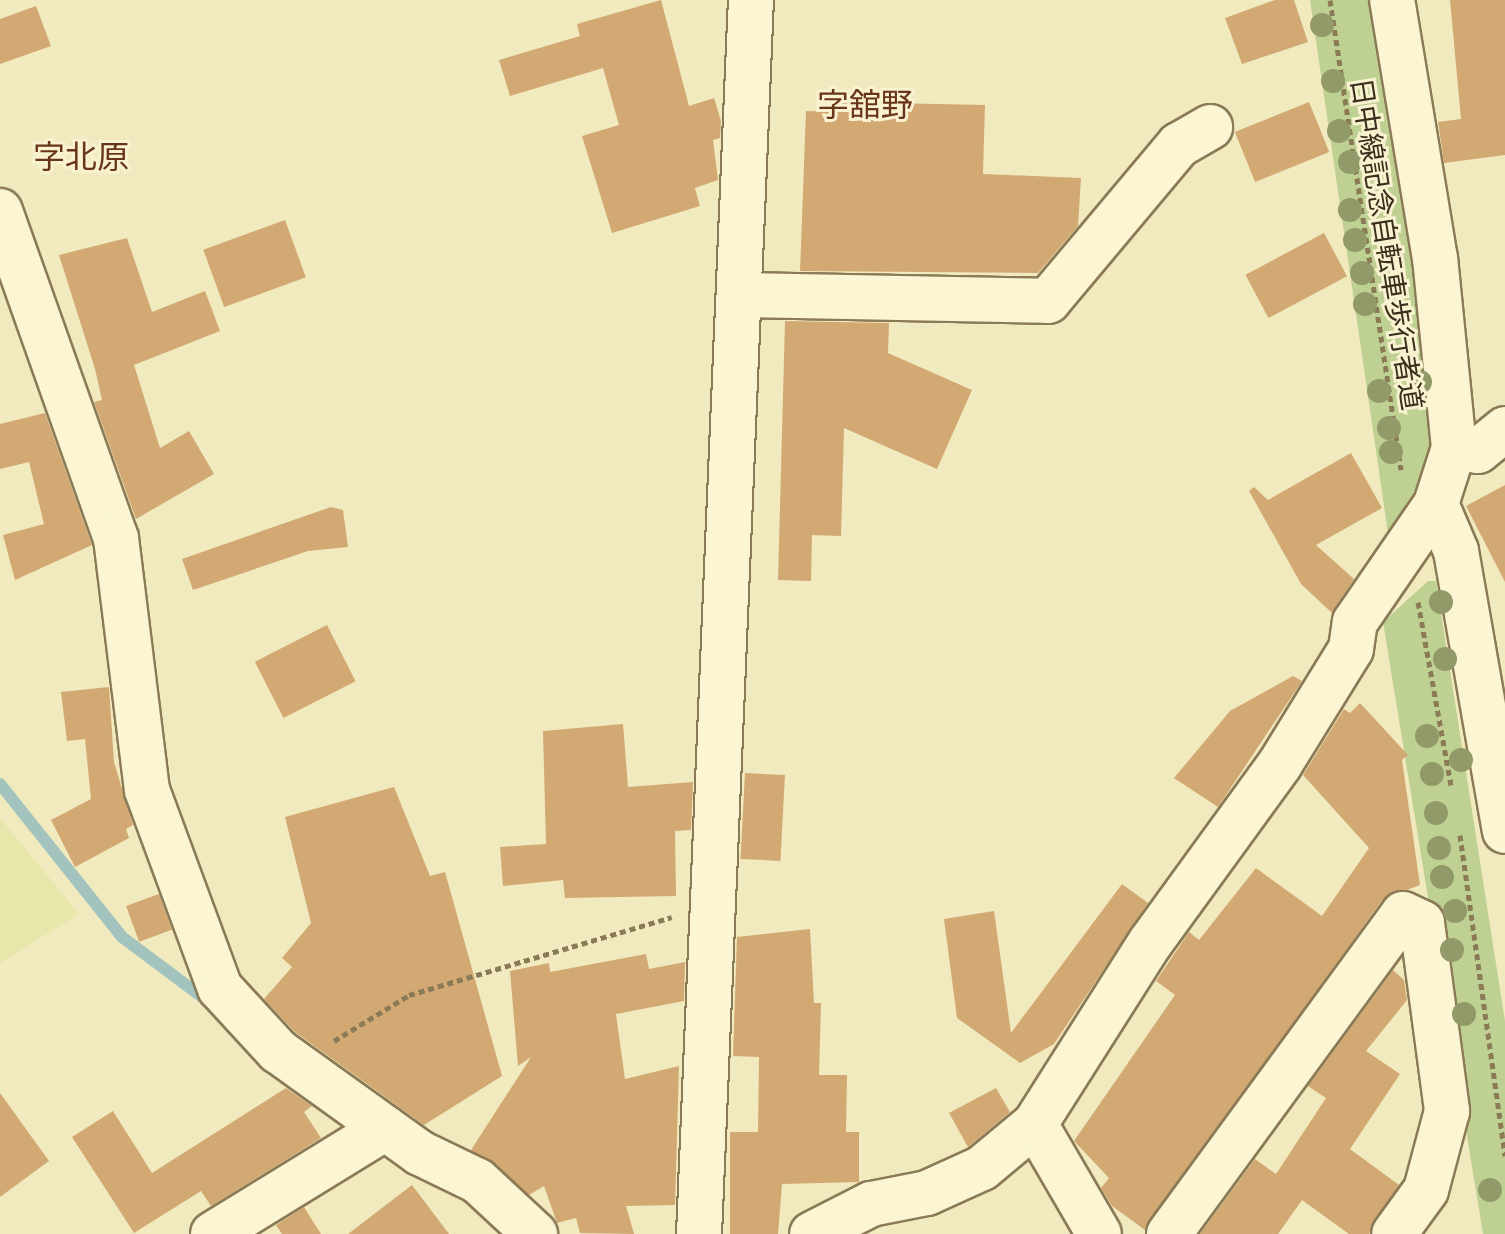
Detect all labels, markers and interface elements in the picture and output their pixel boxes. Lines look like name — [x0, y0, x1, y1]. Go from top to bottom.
street label: 日中線記念自転車歩行者道 — [1344, 75, 1430, 413]
district label: 字舘野 — [817, 85, 913, 123]
district label: 字北原 — [33, 137, 129, 175]

